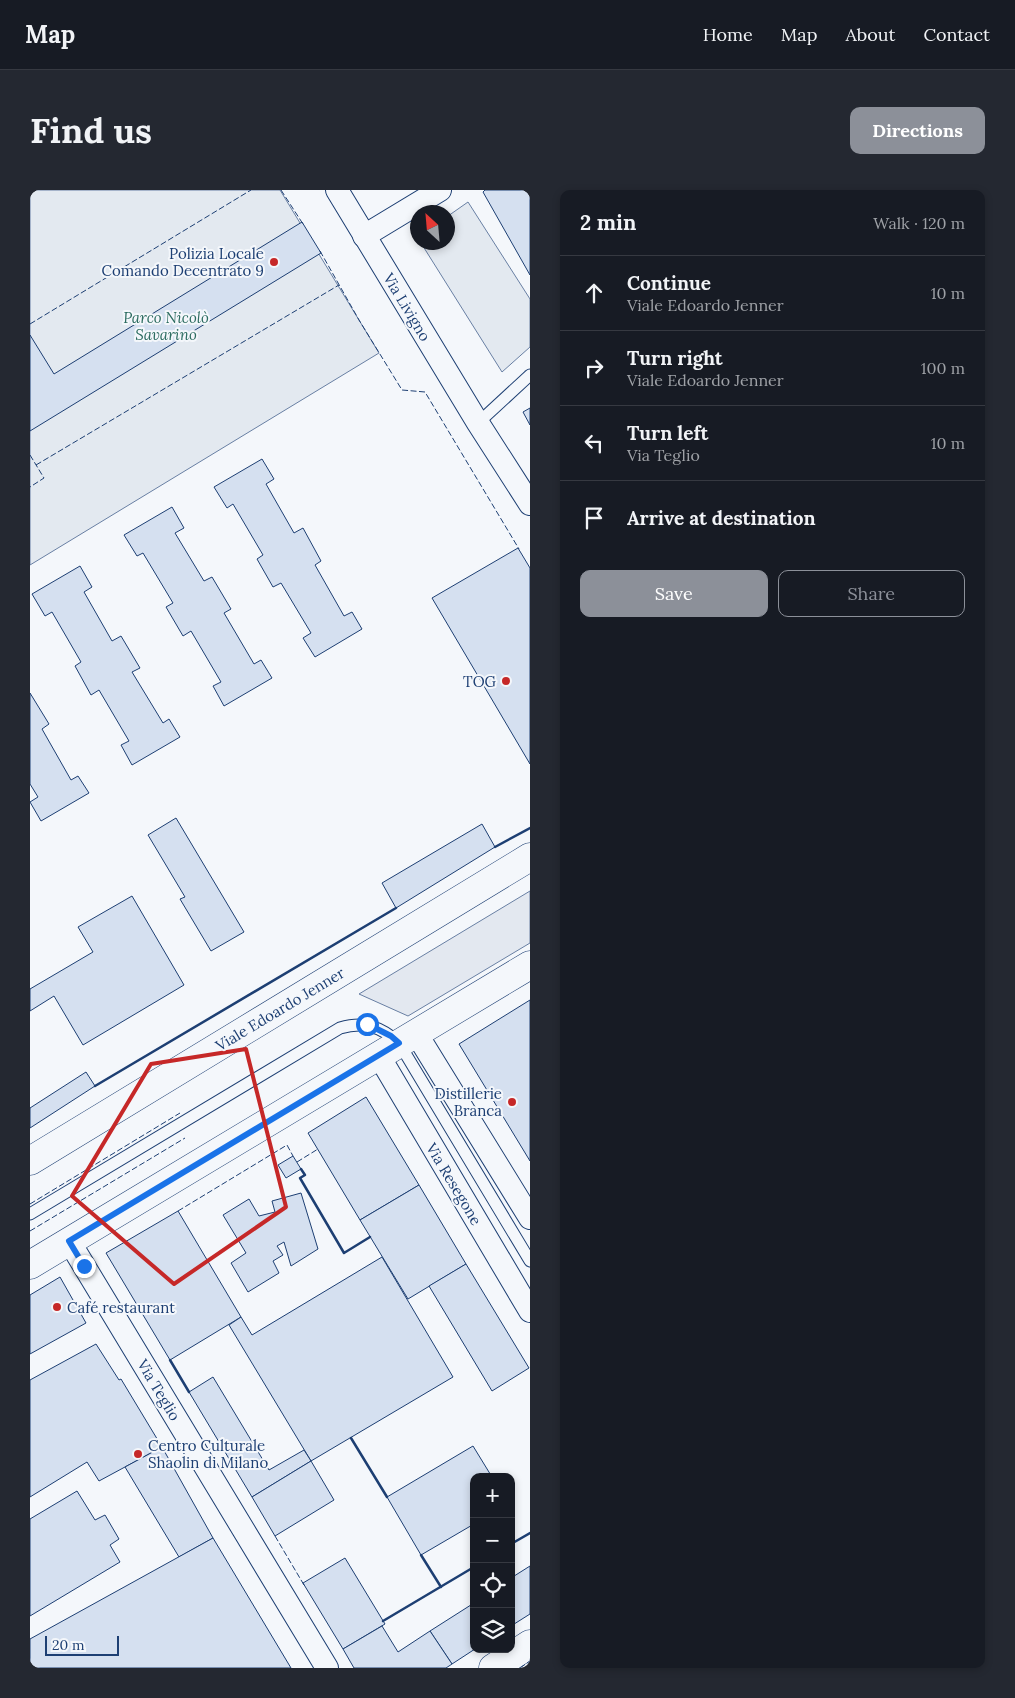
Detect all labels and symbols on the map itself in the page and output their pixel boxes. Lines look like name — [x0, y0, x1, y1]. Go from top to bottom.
north arrow — [410, 205, 455, 250]
place label: Polizia Locale Comando Decentrato 9 — [102, 244, 264, 280]
marker: Polizia Locale Comando Decentrato 9 — [268, 256, 280, 268]
street label: Via Livigno — [379, 269, 435, 345]
park label: Parco Nicolò Savarino — [123, 308, 209, 344]
place label: TOG — [463, 672, 497, 691]
marker: TOG — [500, 675, 512, 687]
street label: Viale Edoardo Jenner — [211, 963, 348, 1055]
route start — [356, 1013, 379, 1036]
place label: Distillerie Branca — [435, 1084, 502, 1120]
marker: Distillerie Branca — [506, 1096, 518, 1108]
street label: Via Resegone — [422, 1139, 486, 1228]
route end — [73, 1255, 96, 1278]
place label: Café restaurant — [67, 1298, 175, 1317]
marker: Café restaurant — [51, 1301, 63, 1313]
street label: Via Teglio — [133, 1355, 185, 1424]
place label: Centro Culturale Shaolin di Milano — [148, 1436, 268, 1472]
marker: Centro Culturale Shaolin di Milano — [132, 1448, 144, 1460]
scale bar — [45, 1633, 119, 1656]

